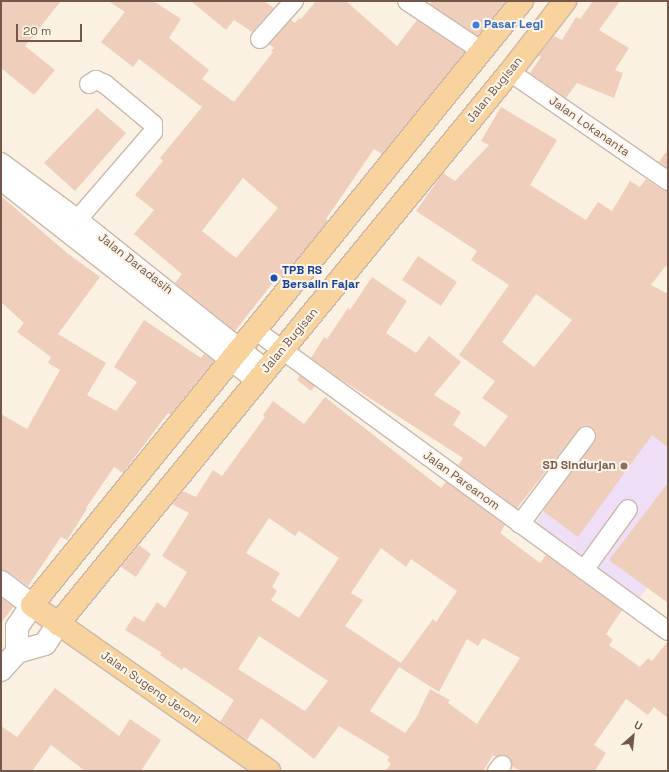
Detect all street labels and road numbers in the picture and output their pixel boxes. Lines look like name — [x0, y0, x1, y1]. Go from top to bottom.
street label: Jalan Bugisan — [464, 54, 526, 126]
street label: Jalan Lokananta — [546, 94, 632, 160]
street label: Jalan Daradasih — [95, 230, 175, 298]
street label: Jalan Bugisan — [259, 306, 321, 376]
street label: Jalan Pareanom — [420, 448, 502, 514]
street label: Jalan Sugeng Jeroni — [98, 648, 202, 728]

